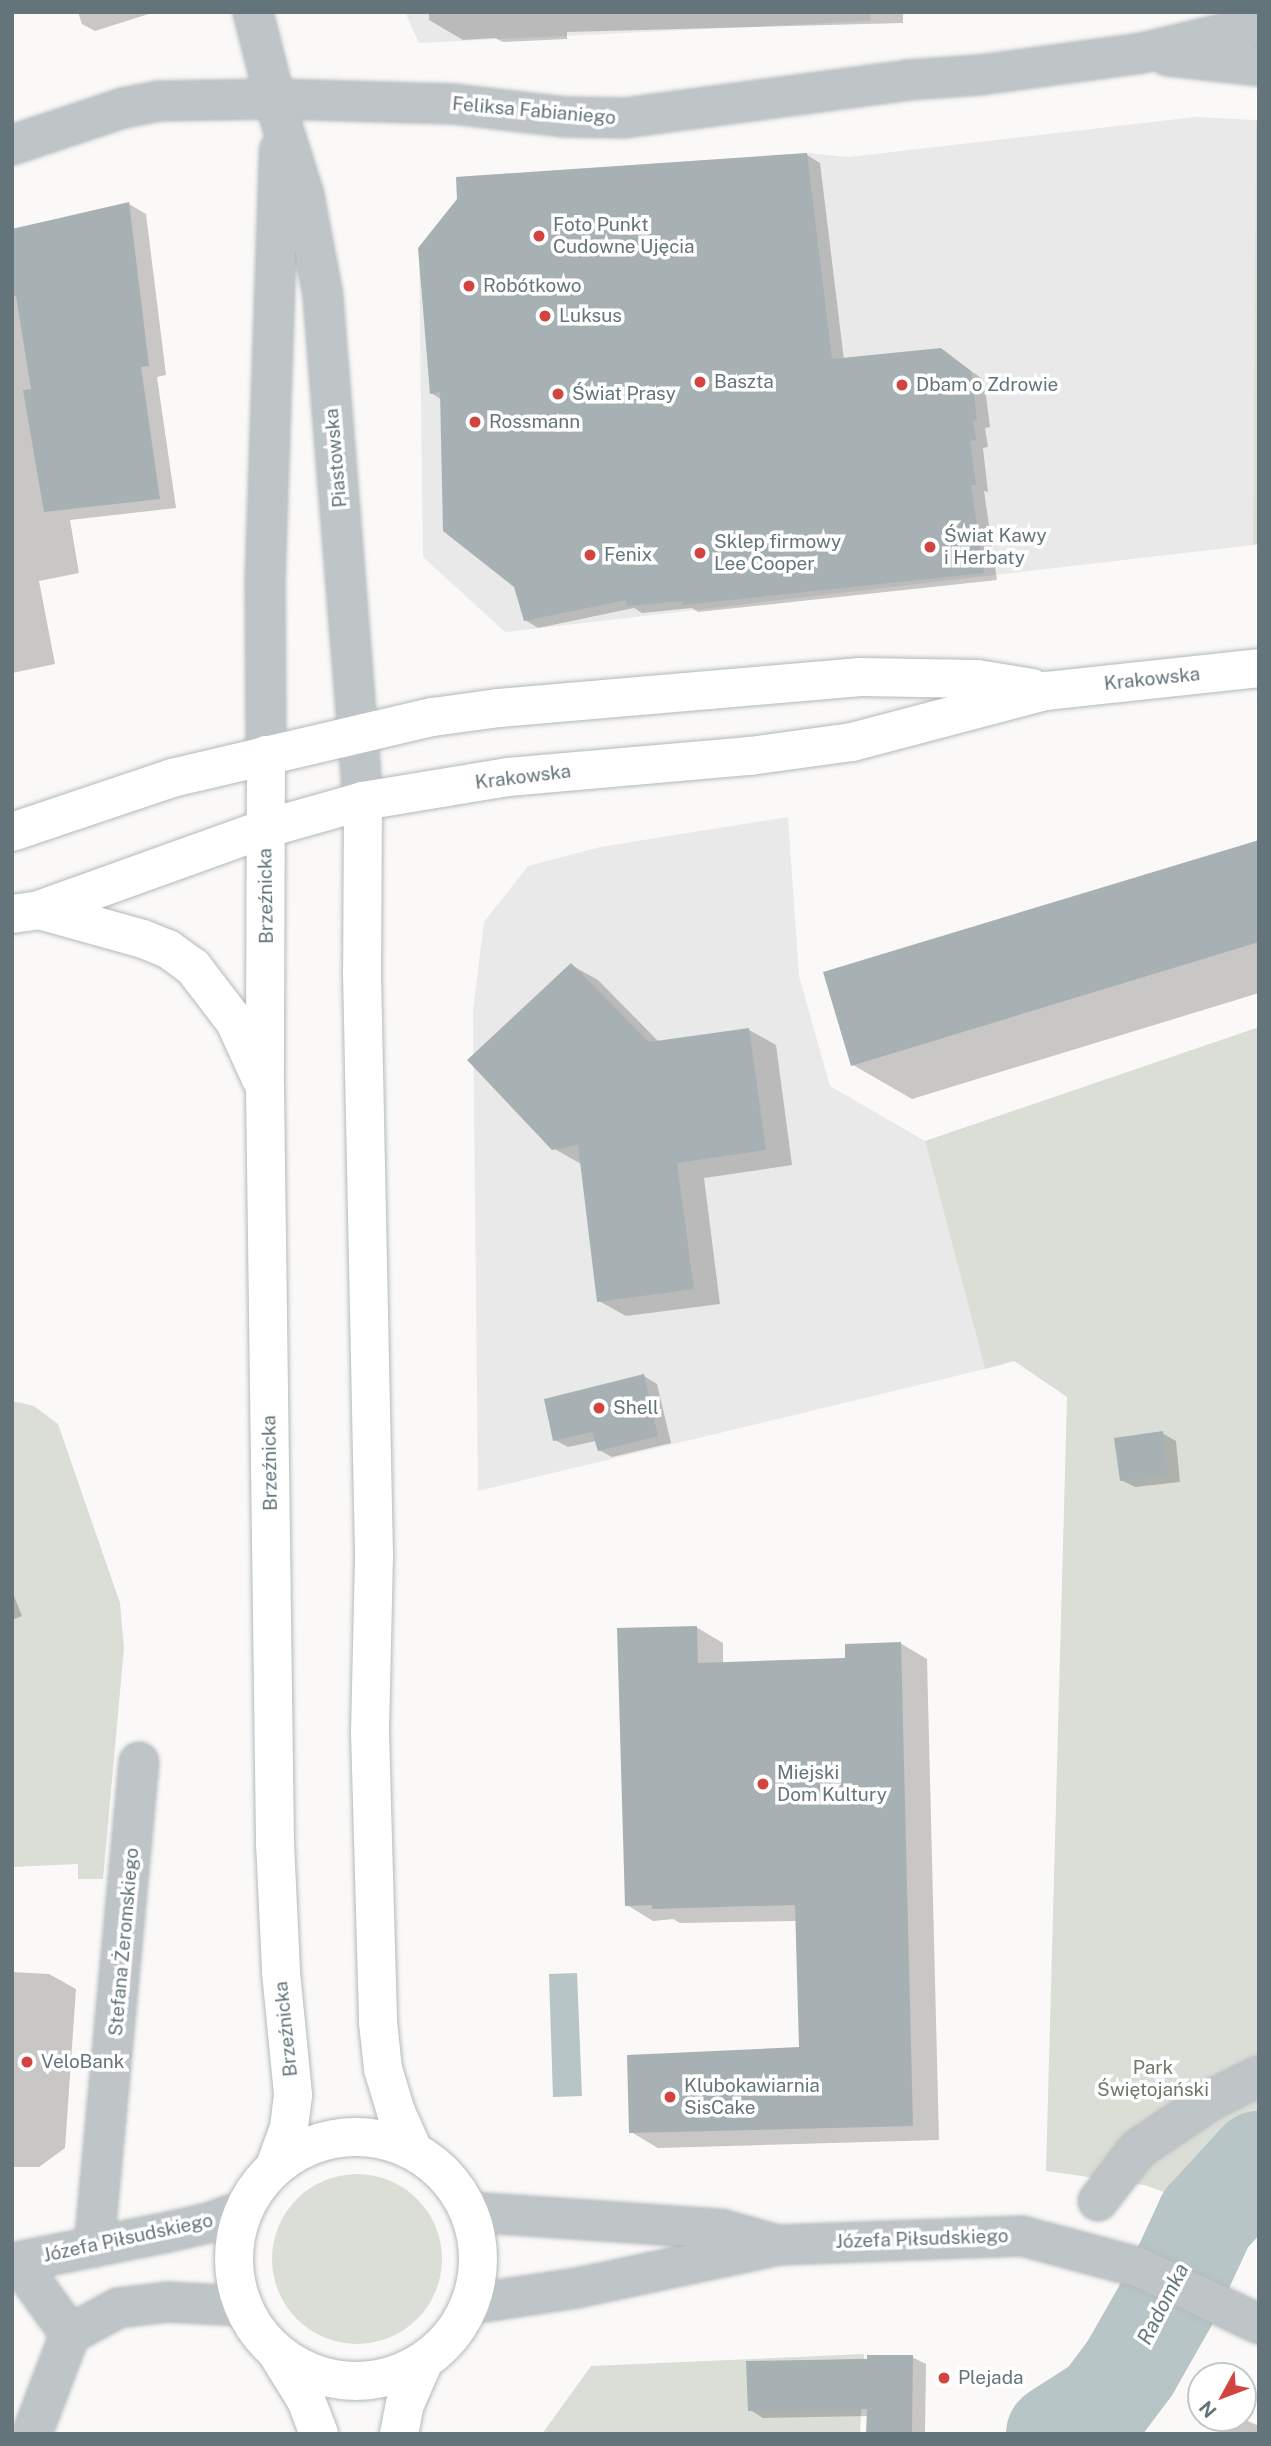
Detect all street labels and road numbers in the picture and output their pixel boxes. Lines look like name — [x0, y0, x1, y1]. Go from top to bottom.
street label: Feliksa Fabianiego — [451, 92, 617, 130]
street label: Piastowska — [320, 407, 352, 509]
street label: Krakowska — [1103, 663, 1201, 695]
street label: Krakowska — [474, 760, 572, 794]
street label: Brzeźnicka — [254, 848, 278, 944]
street label: Brzeźnicka — [258, 1415, 282, 1511]
street label: Stefana Żeromskiego — [104, 1847, 144, 2037]
street label: Brzeźnicka — [270, 1980, 302, 2078]
street label: Józefa Piłsudskiego — [41, 2209, 215, 2267]
street label: Józefa Piłsudskiego — [835, 2225, 1009, 2253]

